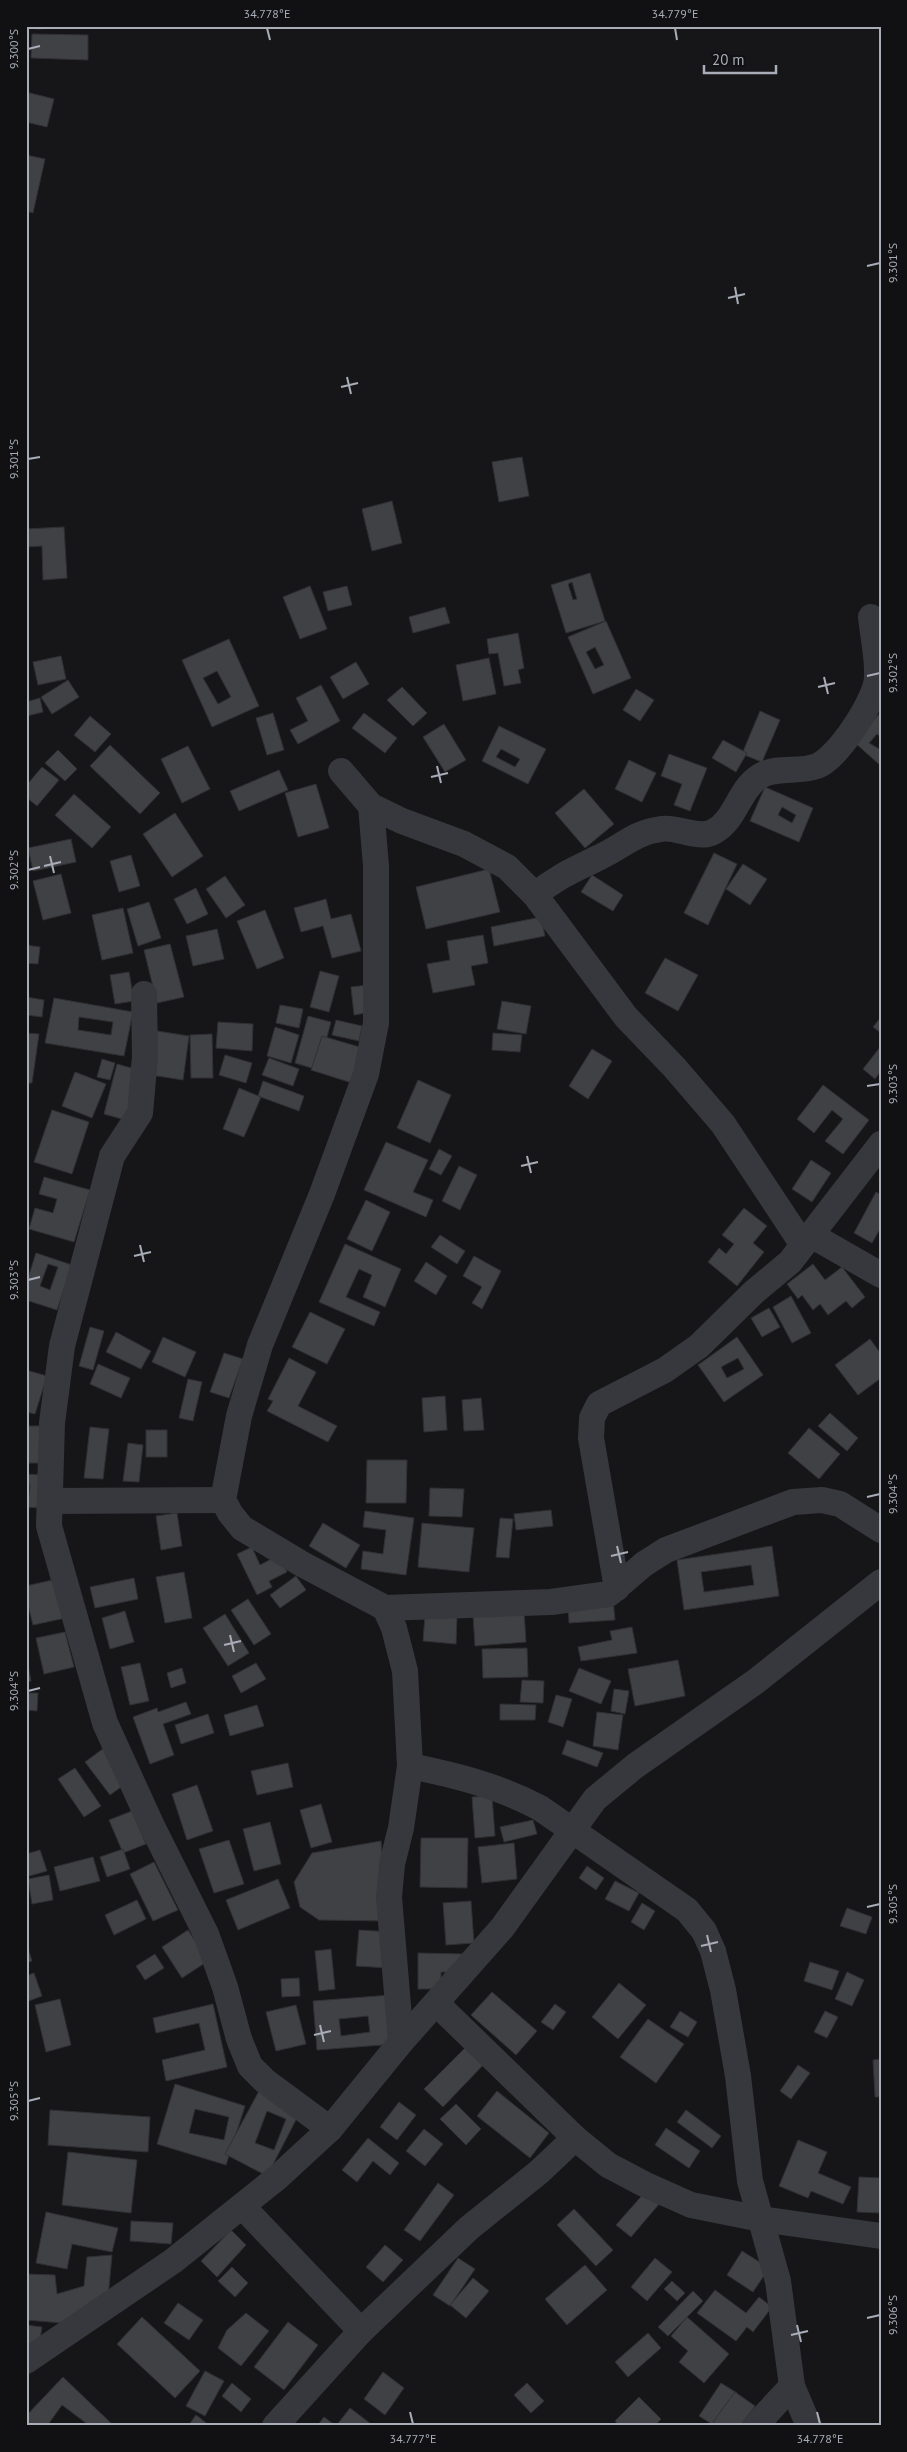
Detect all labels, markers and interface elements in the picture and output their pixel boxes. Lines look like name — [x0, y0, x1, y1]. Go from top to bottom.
text: 34.778°E — [244, 6, 290, 21]
text: 34.779°E — [652, 6, 698, 21]
text: 9.300°S — [6, 29, 21, 69]
scale bar — [704, 42, 777, 74]
text: 20 m — [712, 50, 745, 69]
text: 9.301°S — [885, 243, 900, 283]
text: 9.301°S — [6, 439, 21, 479]
text: 9.302°S — [885, 653, 900, 693]
text: 9.302°S — [6, 850, 21, 890]
text: 9.303°S — [885, 1064, 900, 1104]
text: 9.303°S — [6, 1260, 21, 1300]
text: 9.304°S — [885, 1474, 900, 1514]
text: 9.304°S — [6, 1671, 21, 1711]
text: 9.305°S — [885, 1884, 900, 1924]
text: 9.305°S — [6, 2081, 21, 2121]
text: 9.306°S — [885, 2295, 900, 2335]
text: 34.777°E — [390, 2431, 436, 2446]
text: 34.778°E — [797, 2431, 843, 2446]

